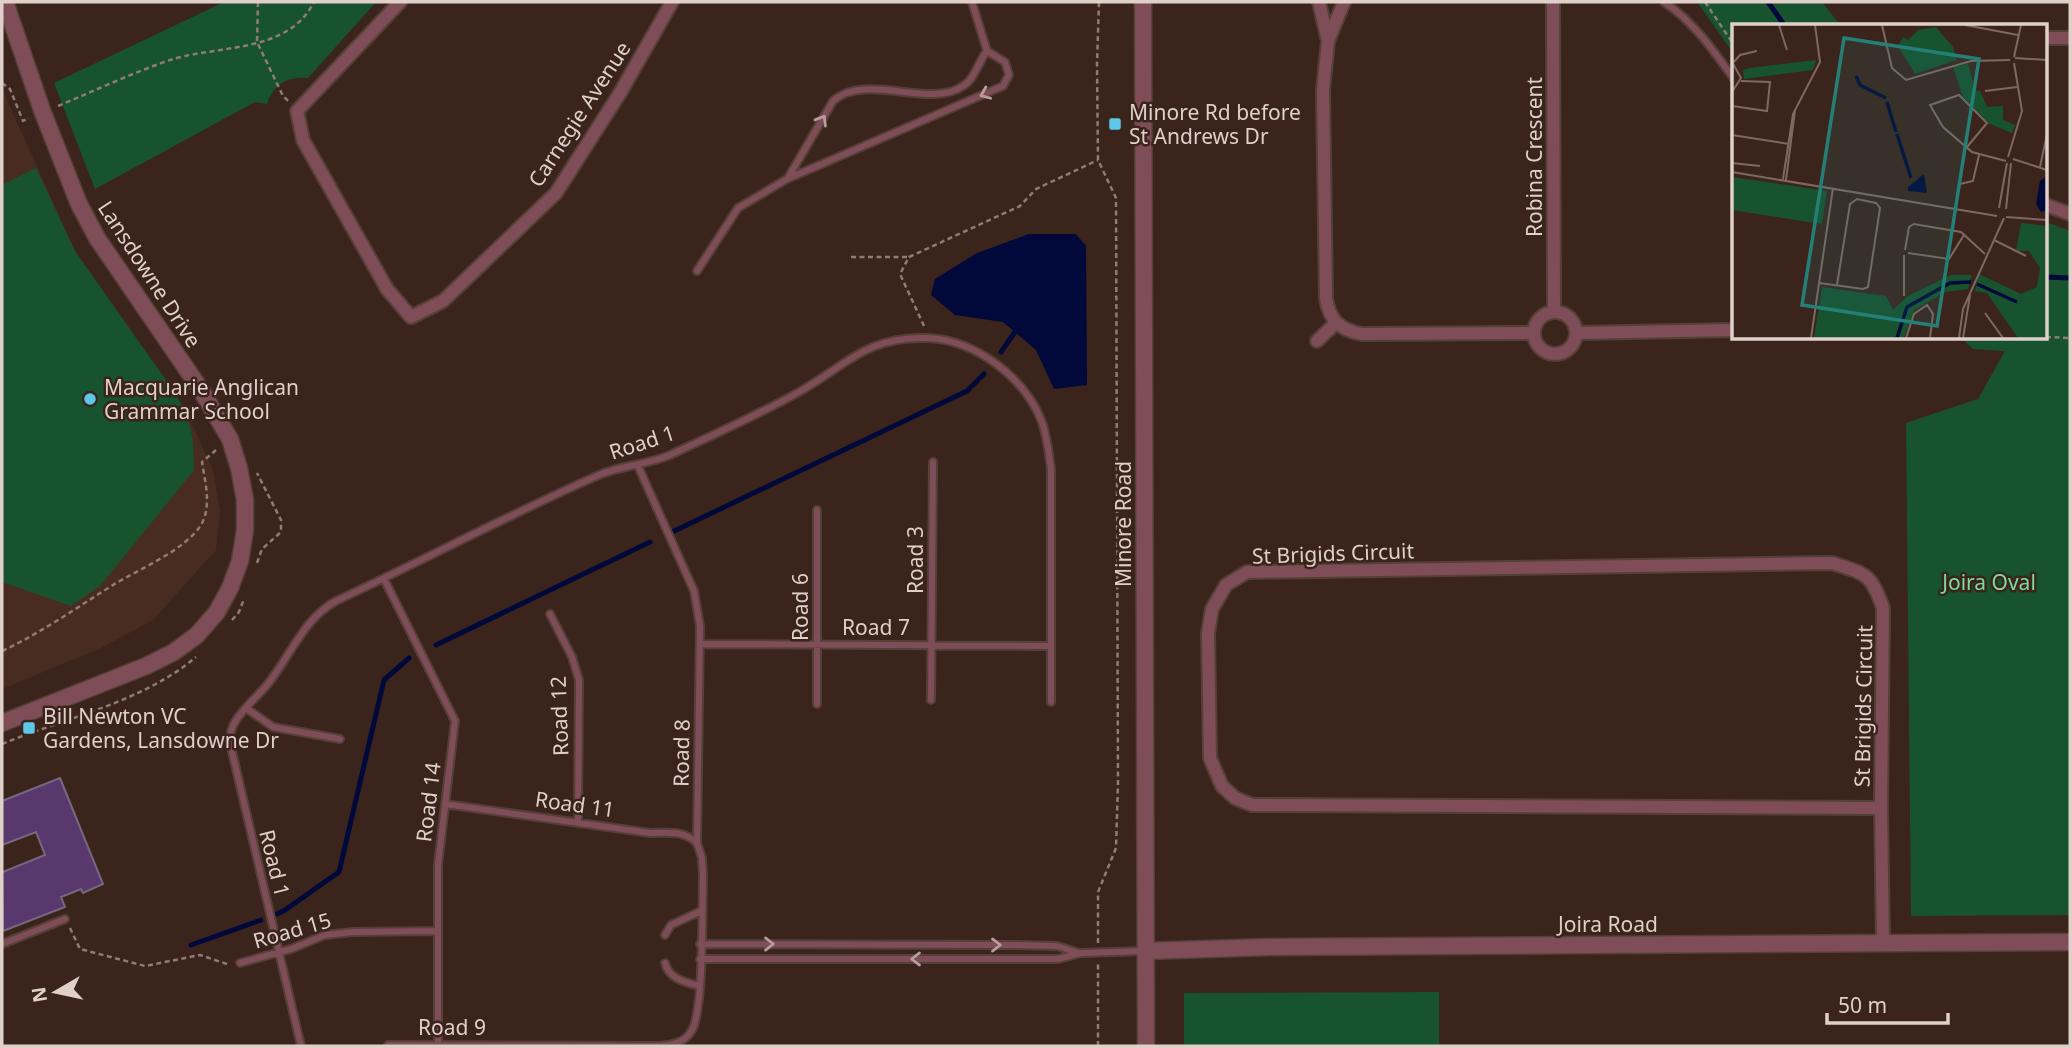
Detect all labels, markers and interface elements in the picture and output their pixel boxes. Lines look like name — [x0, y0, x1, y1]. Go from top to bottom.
inset map — [1732, 24, 2048, 340]
street label: Carnegie Avenue — [522, 36, 636, 192]
street label: Robina Crescent — [1520, 76, 1548, 237]
one-way arrow — [979, 86, 992, 100]
place label: Minore Rd before St Andrews Dr — [1129, 98, 1301, 150]
one-way arrow — [813, 115, 826, 128]
marker: Minore Rd before St Andrews Dr — [1107, 116, 1123, 132]
street label: Lansdowne Drive — [92, 195, 208, 353]
place label: Macquarie Anglican Grammar School — [104, 373, 299, 425]
marker: Macquarie Anglican Grammar School — [82, 391, 98, 407]
street label: Road 1 — [605, 418, 679, 466]
street label: Minore Road — [1109, 461, 1137, 587]
street label: Road 3 — [901, 526, 929, 594]
street label: St Brigids Circuit — [1252, 536, 1415, 570]
park label: Joira Oval — [1940, 568, 2036, 596]
street label: Road 6 — [786, 573, 814, 641]
street label: Road 7 — [842, 613, 910, 641]
street label: St Brigids Circuit — [1848, 624, 1878, 787]
street label: Road 12 — [544, 676, 574, 756]
place label: Bill Newton VC Gardens, Lansdowne Dr — [43, 702, 279, 754]
street label: Road 8 — [666, 719, 696, 787]
marker: Bill Newton VC Gardens, Lansdowne Dr — [21, 720, 37, 736]
street label: Road 14 — [409, 761, 447, 843]
street label: Road 11 — [533, 785, 617, 823]
street label: Road 1 — [253, 827, 297, 899]
street label: Road 15 — [250, 906, 334, 954]
street label: Joira Road — [1556, 910, 1658, 938]
one-way arrow — [764, 936, 774, 952]
one-way arrow — [991, 937, 1002, 953]
one-way arrow — [910, 951, 920, 967]
north arrow — [21, 957, 91, 1027]
scale bar — [1827, 982, 1948, 1026]
text: N — [25, 985, 53, 1004]
text: 50 m — [1838, 991, 1887, 1019]
street label: Road 9 — [418, 1013, 486, 1041]

